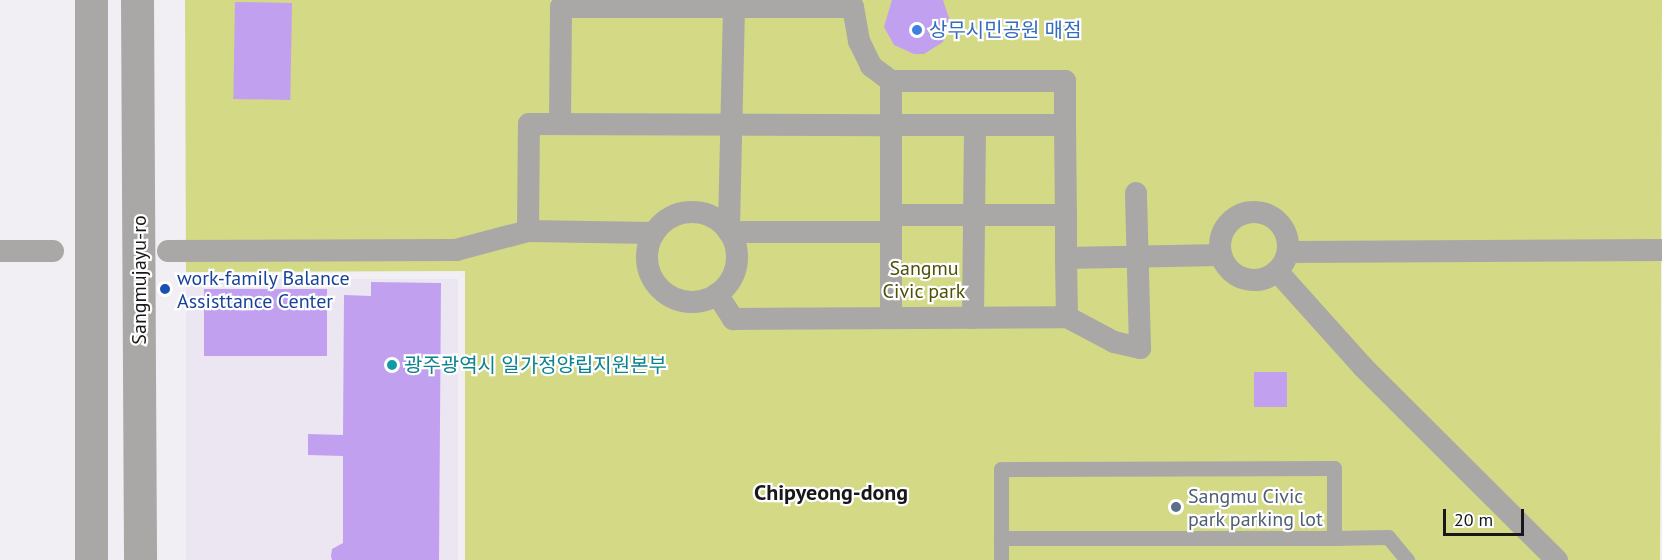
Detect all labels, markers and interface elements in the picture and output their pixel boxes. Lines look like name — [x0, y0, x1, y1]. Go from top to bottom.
place label: 상무시민공원 매점 — [929, 18, 1082, 42]
marker: 상무시민공원 매점 — [910, 23, 924, 37]
street label: Sangmujayu-ro — [127, 215, 151, 345]
park label: Sangmu Civic park — [882, 256, 966, 303]
place label: work-family Balance Assisttance Center — [177, 266, 350, 313]
marker: work-family Balance Assisttance Center — [158, 282, 172, 296]
place label: 광주광역시 일가정양립지원본부 — [404, 353, 667, 377]
marker: 광주광역시 일가정양립지원본부 — [385, 358, 399, 372]
district label: Chipyeong-dong — [754, 480, 908, 506]
place label: Sangmu Civic park parking lot — [1188, 484, 1323, 531]
scale bar — [1446, 497, 1527, 535]
marker: Sangmu Civic park parking lot — [1169, 500, 1183, 514]
text: 20 m — [1454, 508, 1493, 531]

